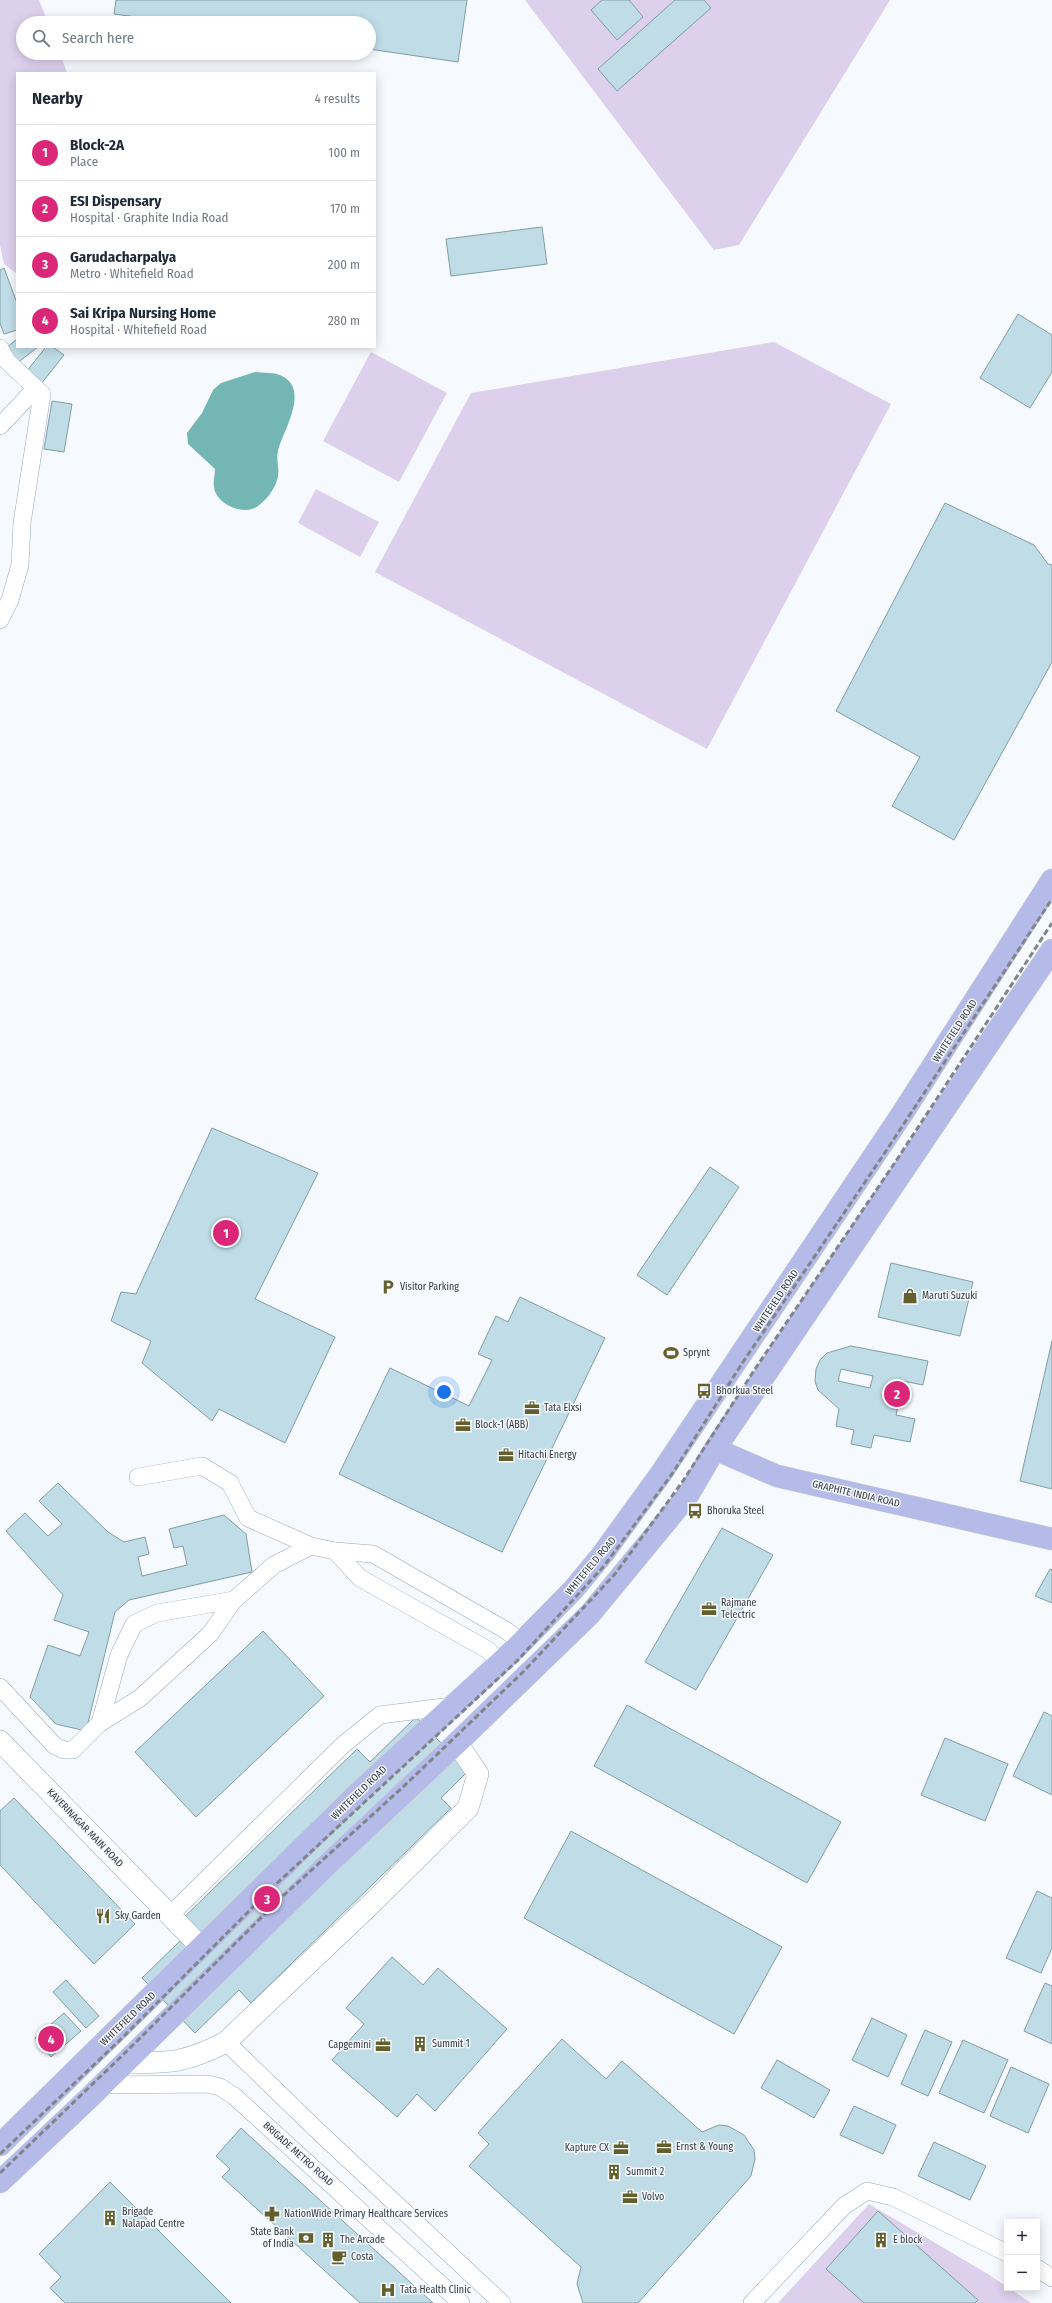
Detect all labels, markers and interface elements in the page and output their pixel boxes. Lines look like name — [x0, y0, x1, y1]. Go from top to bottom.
search box — [16, 16, 376, 60]
icon: search — [30, 27, 52, 49]
text: Search here — [62, 29, 134, 47]
text: Nearby — [32, 88, 83, 109]
text: 4 results — [314, 91, 360, 106]
text: Block-2A — [70, 136, 124, 154]
text: 1 — [42, 145, 48, 160]
text: 100 m — [328, 145, 360, 160]
text: Place — [70, 154, 98, 169]
text: ESI Dispensary — [70, 192, 161, 210]
text: 2 — [42, 201, 48, 216]
text: 170 m — [330, 201, 360, 216]
text: Hospital · Graphite India Road — [70, 210, 229, 225]
text: Garudacharpalya — [70, 248, 176, 266]
text: 3 — [42, 257, 48, 272]
text: 200 m — [328, 257, 360, 272]
text: Metro · Whitefield Road — [70, 266, 194, 281]
text: Sai Kripa Nursing Home — [70, 304, 216, 322]
text: 4 — [42, 313, 48, 328]
text: 280 m — [328, 313, 360, 328]
text: Hospital · Whitefield Road — [70, 322, 207, 337]
street label: WHITEFIELD ROAD — [930, 997, 980, 1065]
pin: 1 — [213, 1218, 239, 1248]
street label: WHITEFIELD ROAD — [751, 1267, 801, 1334]
parking icon: Visitor Parking — [379, 1278, 397, 1296]
place label: Visitor Parking — [400, 1281, 459, 1293]
shop icon: Maruti Suzuki — [901, 1287, 919, 1305]
place label: Maruti Suzuki — [922, 1290, 977, 1302]
sports icon: Sprynt — [662, 1344, 680, 1362]
place label: Sprynt — [683, 1347, 710, 1359]
pin: 2 — [884, 1379, 910, 1409]
your location — [434, 1382, 454, 1402]
bus stop icon: Bhorkua Steel — [695, 1382, 713, 1400]
place label: Bhorkua Steel — [716, 1385, 774, 1397]
office icon: Tata Elxsi — [523, 1399, 541, 1417]
place label: Tata Elxsi — [544, 1402, 582, 1414]
office icon: Block-1 (ABB) — [454, 1416, 472, 1434]
place label: Block-1 (ABB) — [475, 1418, 528, 1431]
office icon: Hitachi Energy — [497, 1446, 515, 1464]
place label: Hitachi Energy — [518, 1449, 577, 1461]
street label: GRAPHITE INDIA ROAD — [811, 1478, 901, 1510]
bus stop icon: Bhoruka Steel — [686, 1502, 704, 1520]
place label: Bhoruka Steel — [707, 1505, 764, 1517]
street label: WHITEFIELD ROAD — [563, 1534, 619, 1598]
place label: Rajmane Telectric — [721, 1597, 757, 1621]
office icon: Rajmane Telectric — [700, 1600, 718, 1618]
street label: WHITEFIELD ROAD — [329, 1763, 389, 1822]
street label: KAVERINAGAR MAIN ROAD — [44, 1786, 126, 1870]
pin: 3 — [254, 1884, 280, 1914]
restaurant icon: Sky Garden — [94, 1907, 112, 1925]
place label: Sky Garden — [115, 1910, 161, 1922]
street label: WHITEFIELD ROAD — [98, 1989, 158, 2048]
pin: 4 — [38, 2024, 64, 2054]
building icon: Summit 1 — [411, 2035, 429, 2053]
office icon: Capgemini — [374, 2036, 392, 2054]
place label: Summit 1 — [432, 2038, 470, 2050]
place label: Capgemini — [328, 2039, 371, 2051]
street label: BRIGADE METRO ROAD — [260, 2119, 336, 2189]
office icon: Ernst & Young — [655, 2138, 673, 2156]
office icon: Kapture CX — [612, 2139, 630, 2157]
place label: Ernst & Young — [676, 2141, 733, 2153]
place label: Kapture CX — [565, 2142, 609, 2154]
building icon: Summit 2 — [605, 2163, 623, 2181]
place label: Summit 2 — [626, 2166, 665, 2178]
office icon: Volvo — [621, 2188, 639, 2206]
place label: Volvo — [642, 2191, 664, 2203]
pharmacy icon: NationWide Primary Healthcare Services — [263, 2205, 281, 2223]
place label: Brigade Nalapad Centre — [122, 2206, 185, 2230]
place label: NationWide Primary Healthcare Services — [284, 2208, 448, 2220]
building icon: Brigade Nalapad Centre — [101, 2209, 119, 2227]
map controls — [1004, 2219, 1040, 2291]
button: + — [1004, 2219, 1040, 2255]
place label: State Bank of India — [250, 2226, 294, 2250]
bank icon: State Bank of India — [297, 2229, 315, 2247]
building icon: The Arcade — [319, 2231, 337, 2249]
building icon: E block — [872, 2231, 890, 2249]
place label: The Arcade — [340, 2234, 385, 2246]
place label: E block — [893, 2234, 922, 2246]
cafe icon: Costa — [330, 2248, 348, 2266]
place label: Costa — [351, 2251, 374, 2263]
button: − — [1004, 2255, 1040, 2291]
hospital icon: Tata Health Clinic — [379, 2281, 397, 2299]
place label: Tata Health Clinic — [400, 2284, 472, 2296]

